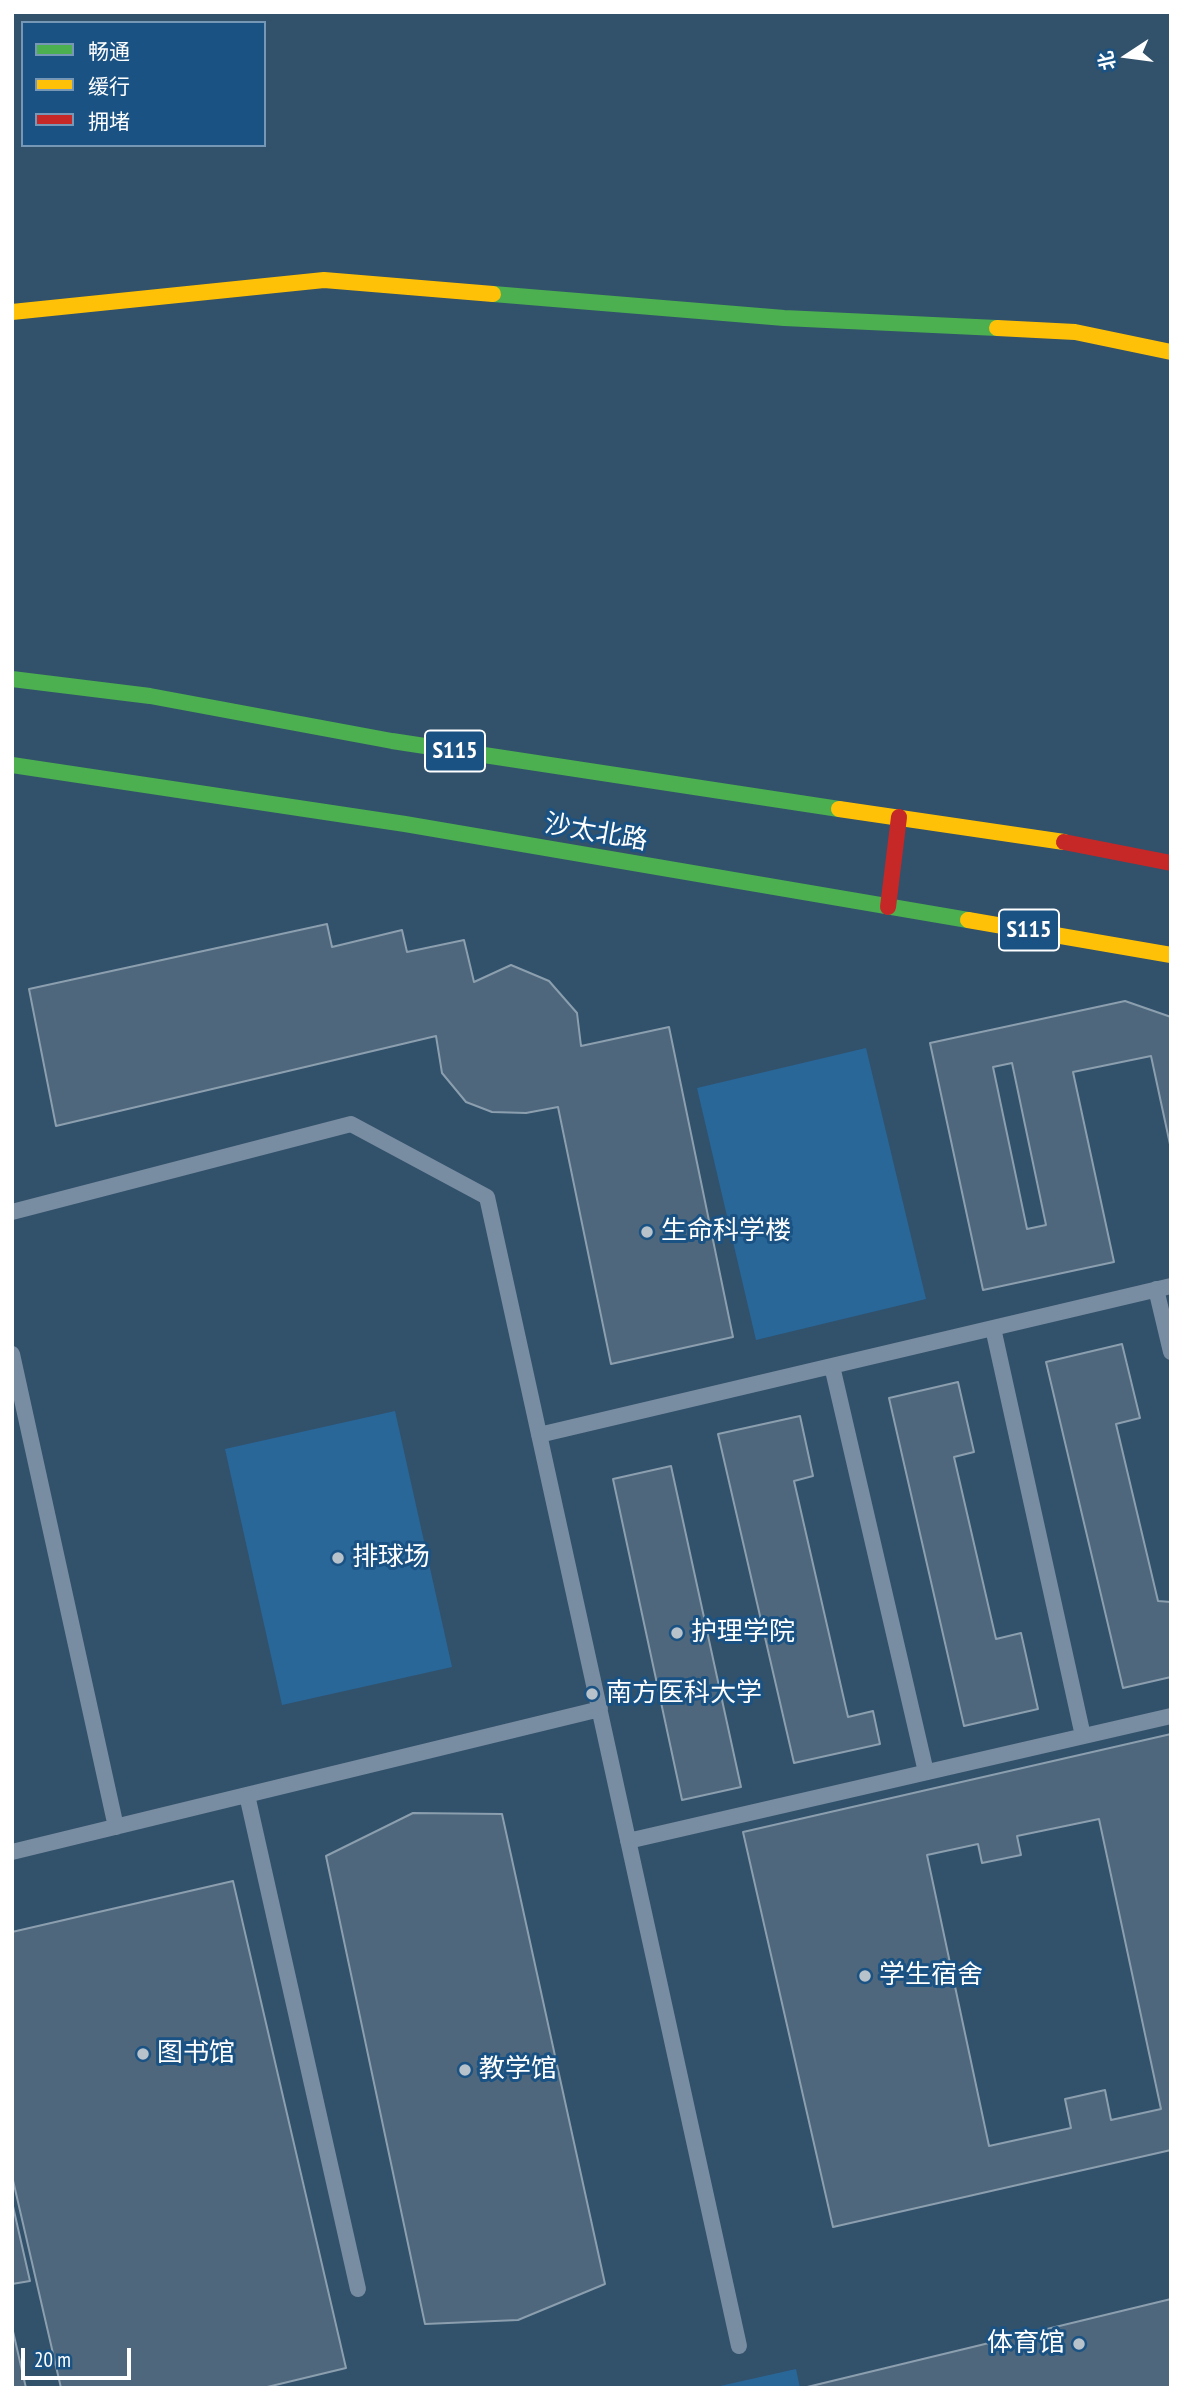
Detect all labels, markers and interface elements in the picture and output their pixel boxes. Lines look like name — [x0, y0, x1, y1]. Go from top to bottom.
legend — [21, 21, 266, 147]
north arrow — [1092, 21, 1162, 91]
text: 畅通 — [88, 38, 130, 65]
text: 北 — [1093, 49, 1120, 73]
text: 缓行 — [88, 73, 130, 100]
text: 拥堵 — [88, 108, 130, 135]
road number: S115 — [425, 730, 485, 772]
street label: 沙太北路 — [542, 809, 650, 857]
road number: S115 — [999, 910, 1059, 950]
place label: 生命科学楼 — [661, 1216, 791, 1248]
marker: 生命科学楼 — [639, 1224, 655, 1240]
place label: 排球场 — [352, 1542, 430, 1574]
marker: 排球场 — [330, 1550, 346, 1566]
place label: 护理学院 — [691, 1617, 795, 1649]
marker: 护理学院 — [669, 1625, 685, 1641]
place label: 南方医科大学 — [606, 1678, 762, 1710]
marker: 南方医科大学 — [584, 1686, 600, 1702]
place label: 学生宿舍 — [879, 1960, 983, 1992]
marker: 学生宿舍 — [857, 1968, 873, 1984]
place label: 图书馆 — [157, 2038, 235, 2070]
marker: 图书馆 — [135, 2046, 151, 2062]
place label: 教学馆 — [479, 2054, 557, 2086]
marker: 教学馆 — [457, 2062, 473, 2078]
place label: 体育馆 — [987, 2328, 1065, 2360]
scale bar — [24, 2334, 135, 2378]
marker: 体育馆 — [1071, 2336, 1087, 2352]
text: 20 m — [34, 2346, 71, 2373]

